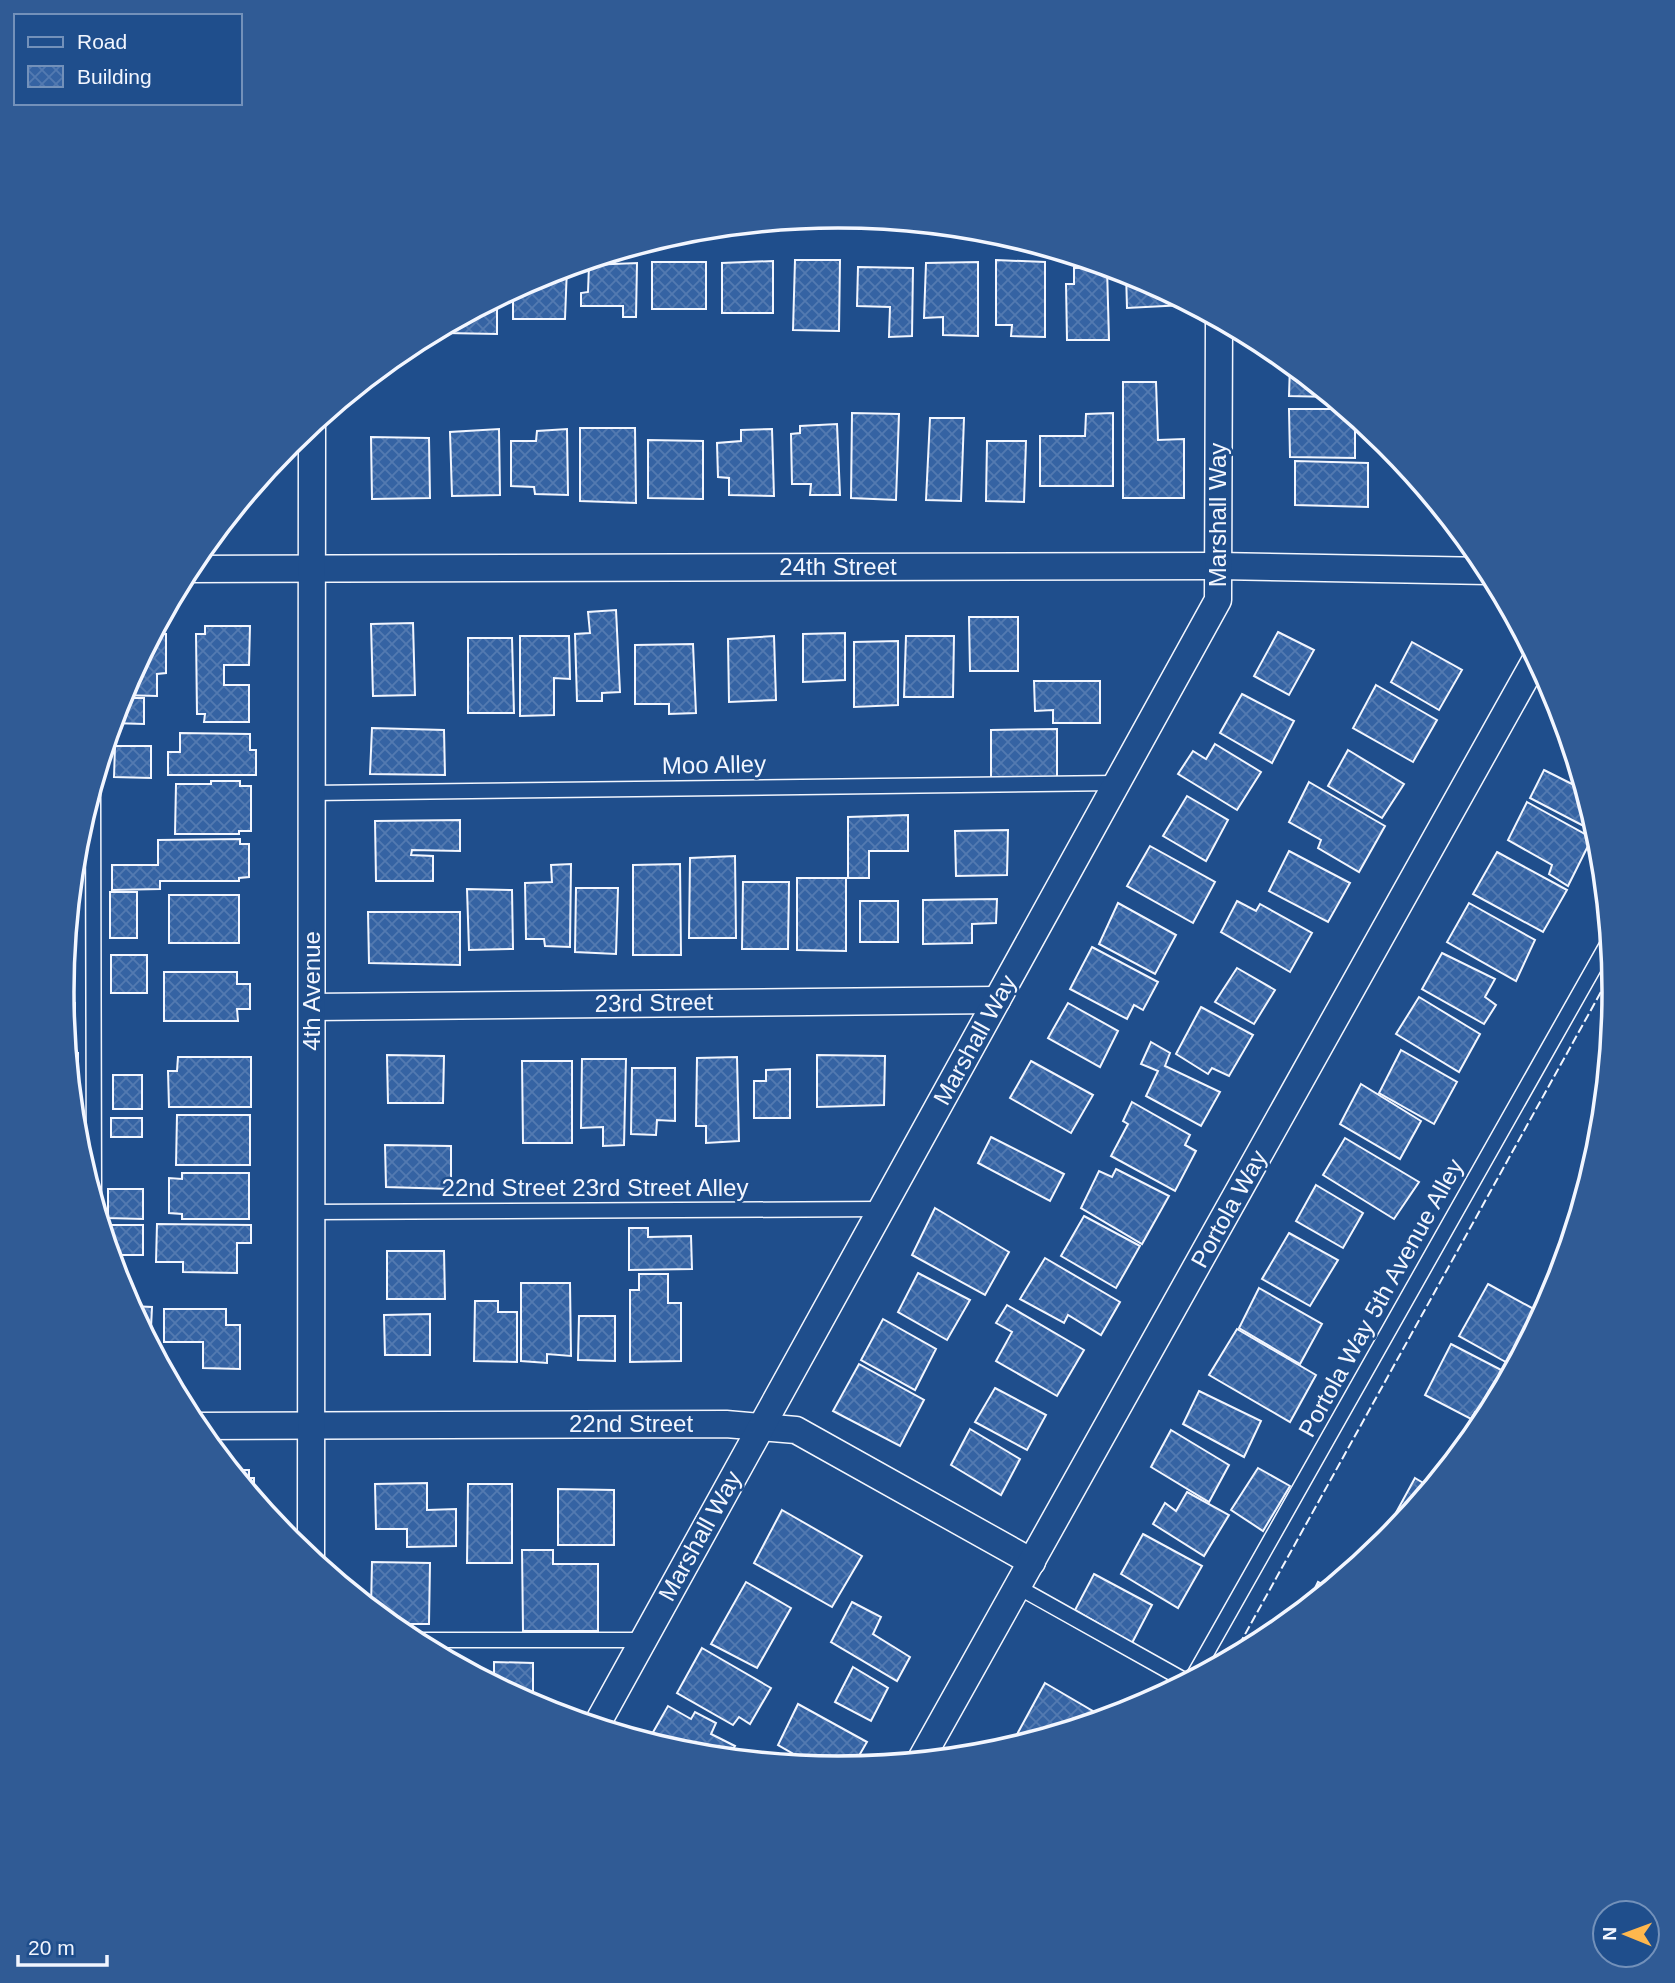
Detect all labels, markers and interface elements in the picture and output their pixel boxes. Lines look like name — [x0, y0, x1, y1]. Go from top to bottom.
legend — [14, 14, 242, 105]
text: Road — [77, 30, 127, 53]
text: Building — [77, 65, 152, 88]
street label: Marshall Way — [1204, 443, 1231, 587]
street label: 24th Street — [779, 553, 897, 580]
street label: Moo Alley — [662, 750, 766, 779]
street label: 4th Avenue — [298, 931, 325, 1051]
street label: Marshall Way — [928, 970, 1021, 1109]
street label: 23rd Street — [594, 988, 714, 1017]
street label: Portola Way — [1185, 1145, 1272, 1272]
street label: Portola Way 5th Avenue Alley — [1293, 1154, 1468, 1441]
street label: 22nd Street 23rd Street Alley — [442, 1174, 748, 1201]
street label: 22nd Street — [569, 1410, 693, 1437]
street label: Marshall Way — [653, 1466, 746, 1605]
north arrow — [1591, 1899, 1661, 1969]
scale bar — [18, 1924, 107, 1968]
text: N — [1599, 1927, 1620, 1941]
text: 20 m — [28, 1936, 75, 1959]

